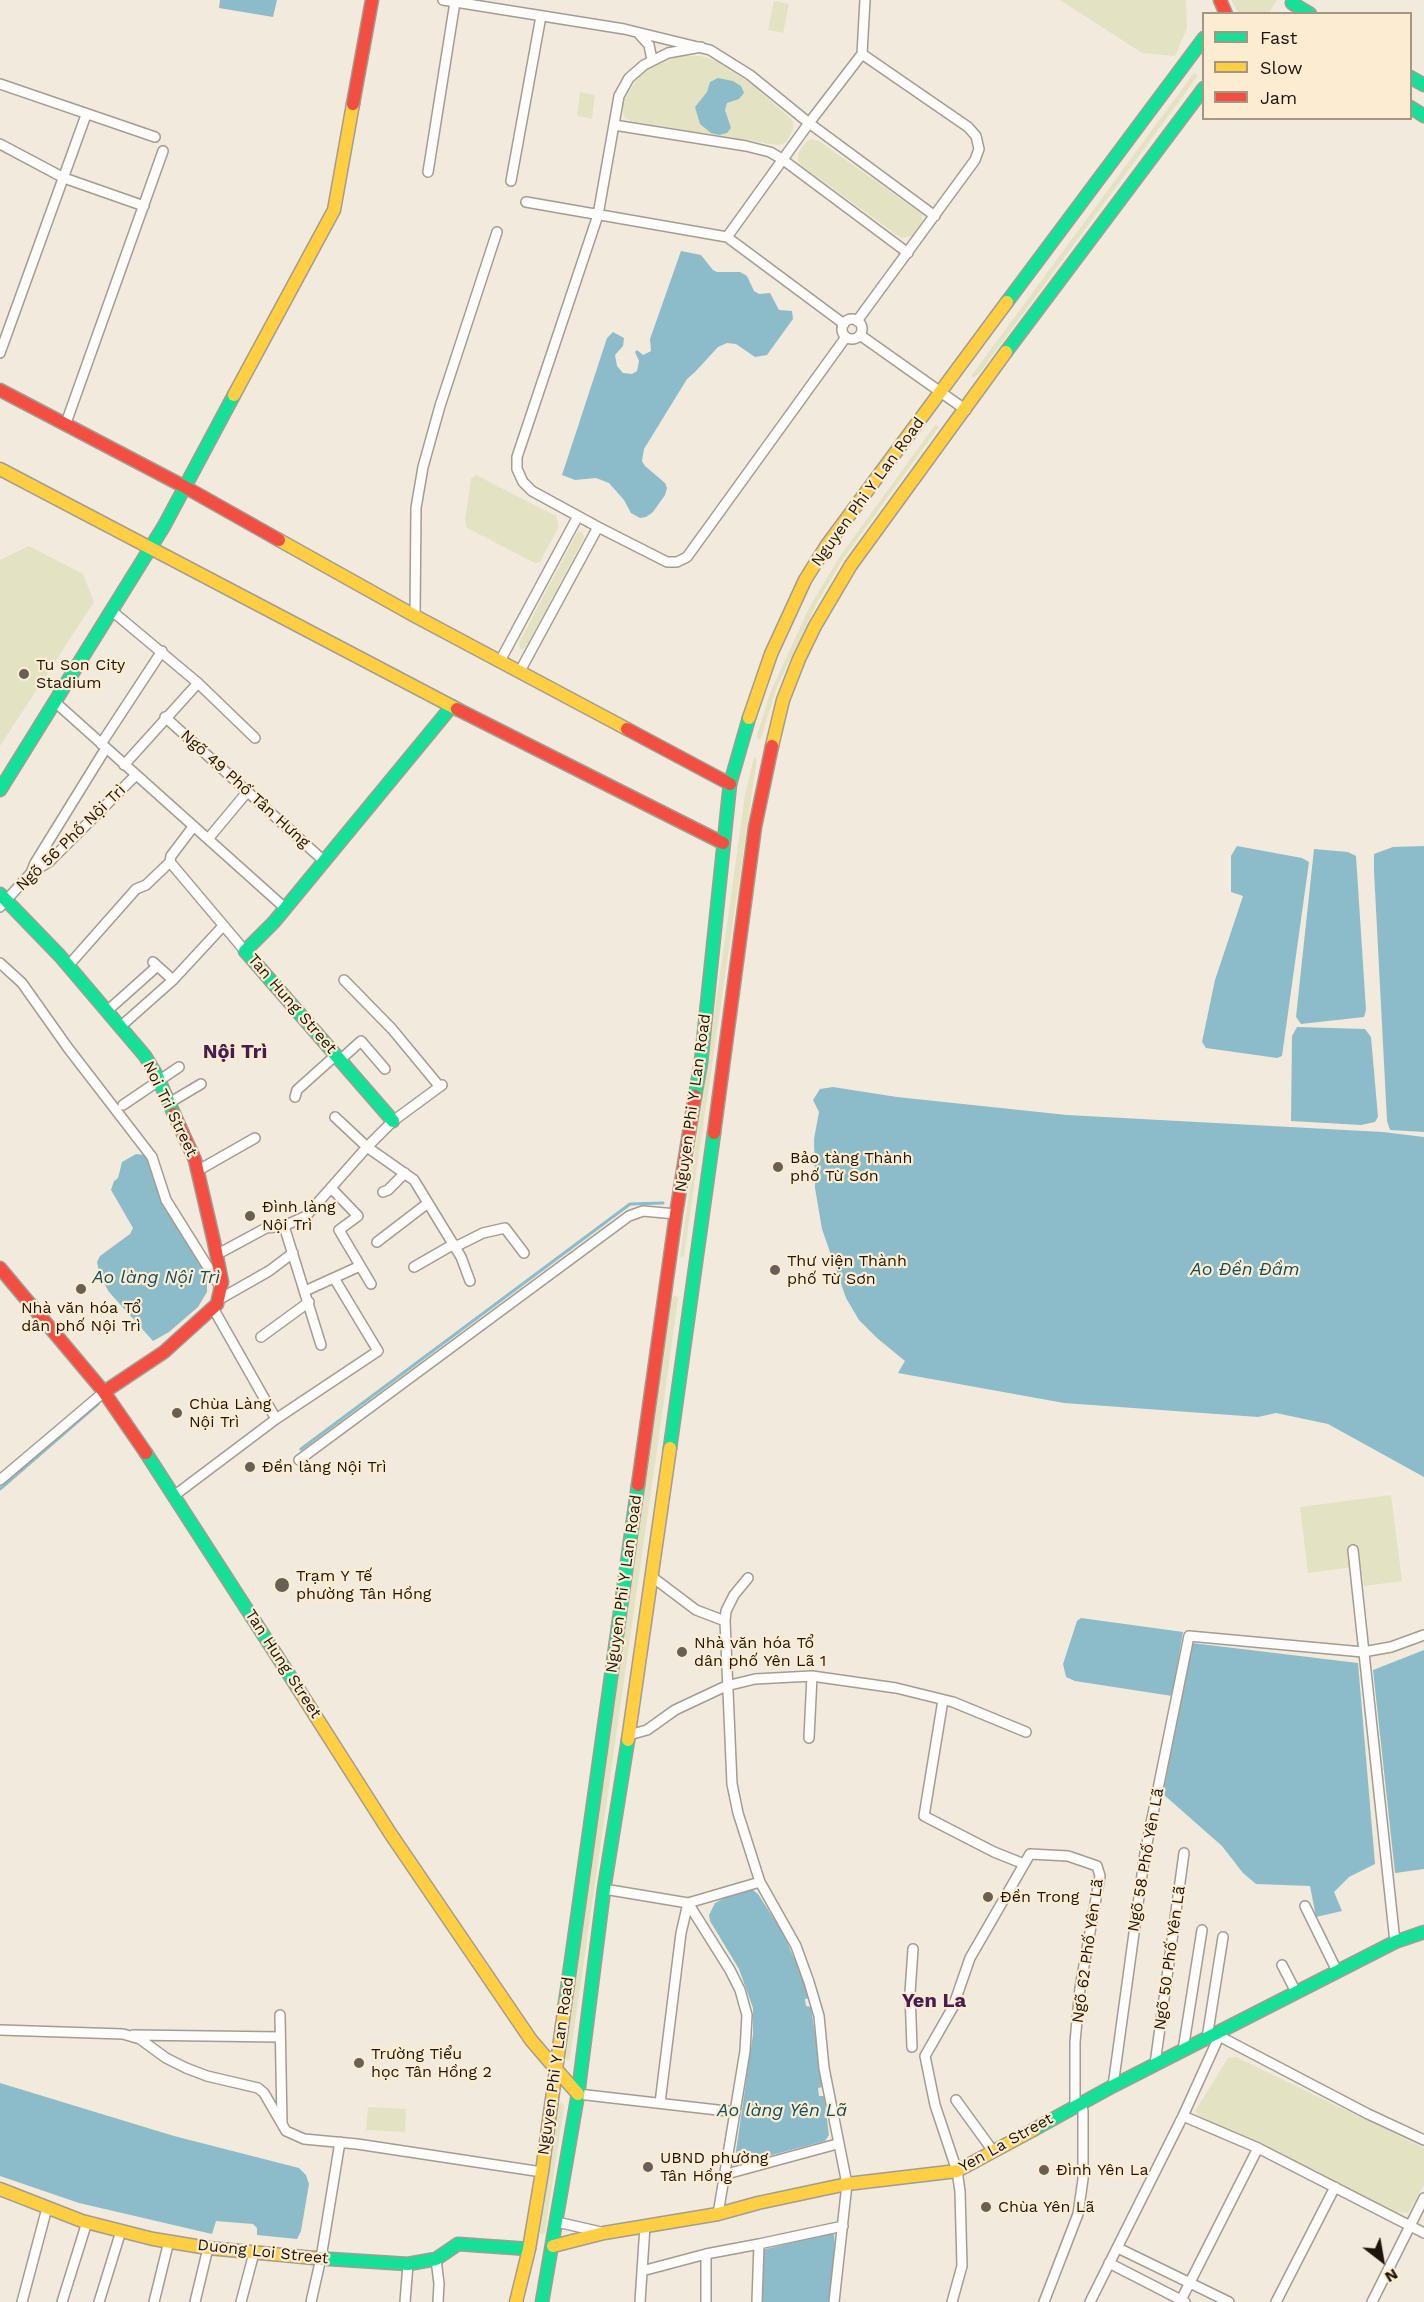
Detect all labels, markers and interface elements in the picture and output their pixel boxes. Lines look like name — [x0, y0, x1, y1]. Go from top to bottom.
legend — [1202, 12, 1412, 120]
text: Fast — [1260, 27, 1297, 48]
text: Slow — [1260, 57, 1303, 78]
text: Jam — [1260, 87, 1297, 108]
street label: Nguyen Phi Y Lan Road — [807, 414, 929, 570]
place label: Tu Son City Stadium — [36, 655, 125, 693]
marker: Tu Son City Stadium — [17, 667, 31, 681]
street label: Ngõ 49 Phố Tân Hưng — [176, 726, 314, 852]
street label: Ngõ 56 Phố Nội Trì — [12, 781, 130, 895]
street label: Tan Hung Street — [243, 950, 341, 1058]
street label: Nguyen Phi Y Lan Road — [671, 1013, 715, 1193]
district label: Nội Trì — [203, 1040, 267, 1064]
street label: Noi Tri Street — [139, 1058, 201, 1160]
place label: Bảo tàng Thành phố Từ Sơn — [790, 1148, 912, 1186]
marker: Bảo tàng Thành phố Từ Sơn — [771, 1160, 785, 1174]
place label: Đình làng Nội Trì — [262, 1197, 336, 1235]
marker: Đình làng Nội Trì — [243, 1209, 257, 1223]
place label: Thư viện Thành phố Từ Sơn — [787, 1251, 907, 1289]
water label: Ao Đền Đầm — [1190, 1259, 1300, 1281]
marker: Thư viện Thành phố Từ Sơn — [768, 1263, 782, 1277]
water label: Ao làng Nội Trì — [92, 1267, 220, 1289]
marker: Nhà văn hóa Tổ dân phố Nội Trì — [74, 1282, 88, 1296]
place label: Nhà văn hóa Tổ dân phố Nội Trì — [21, 1298, 141, 1336]
place label: Chùa Làng Nội Trì — [189, 1394, 271, 1432]
marker: Chùa Làng Nội Trì — [170, 1406, 184, 1420]
place label: Đền làng Nội Trì — [262, 1457, 386, 1477]
marker: Đền làng Nội Trì — [243, 1460, 257, 1474]
street label: Nguyen Phi Y Lan Road — [602, 1494, 646, 1674]
place label: Trạm Y Tế phường Tân Hồng — [296, 1566, 431, 1604]
marker: Trạm Y Tế phường Tân Hồng — [273, 1576, 291, 1594]
street label: Tan Hung Street — [241, 1606, 325, 1722]
place label: Nhà văn hóa Tổ dân phố Yên Lã 1 — [694, 1633, 826, 1671]
marker: Nhà văn hóa Tổ dân phố Yên Lã 1 — [675, 1645, 689, 1659]
street label: Ngõ 58 Phố Yên Lã — [1124, 1787, 1168, 1933]
street label: Ngõ 62 Phố Yên Lã — [1068, 1878, 1108, 2024]
street label: Ngõ 50 Phố Yên Lã — [1150, 1884, 1190, 2032]
place label: Đền Trong — [1000, 1887, 1079, 1907]
marker: Đền Trong — [981, 1890, 995, 1904]
street label: Nguyen Phi Y Lan Road — [534, 1976, 578, 2156]
district label: Yen La — [902, 1989, 966, 2013]
place label: Trường Tiểu học Tân Hồng 2 — [371, 2044, 492, 2082]
marker: Trường Tiểu học Tân Hồng 2 — [352, 2056, 366, 2070]
water label: Ao làng Yên Lã — [717, 2100, 847, 2122]
street label: Yen La Street — [956, 2109, 1056, 2177]
place label: UBND phường Tân Hồng — [660, 2148, 768, 2186]
marker: UBND phường Tân Hồng — [641, 2160, 655, 2174]
place label: Đình Yên La — [1056, 2160, 1148, 2180]
marker: Đình Yên La — [1037, 2163, 1051, 2177]
place label: Chùa Yên Lã — [998, 2197, 1094, 2217]
marker: Chùa Yên Lã — [979, 2200, 993, 2214]
north arrow — [1352, 2230, 1412, 2290]
street label: Duong Loi Street — [197, 2236, 329, 2268]
text: N — [1382, 2265, 1402, 2287]

